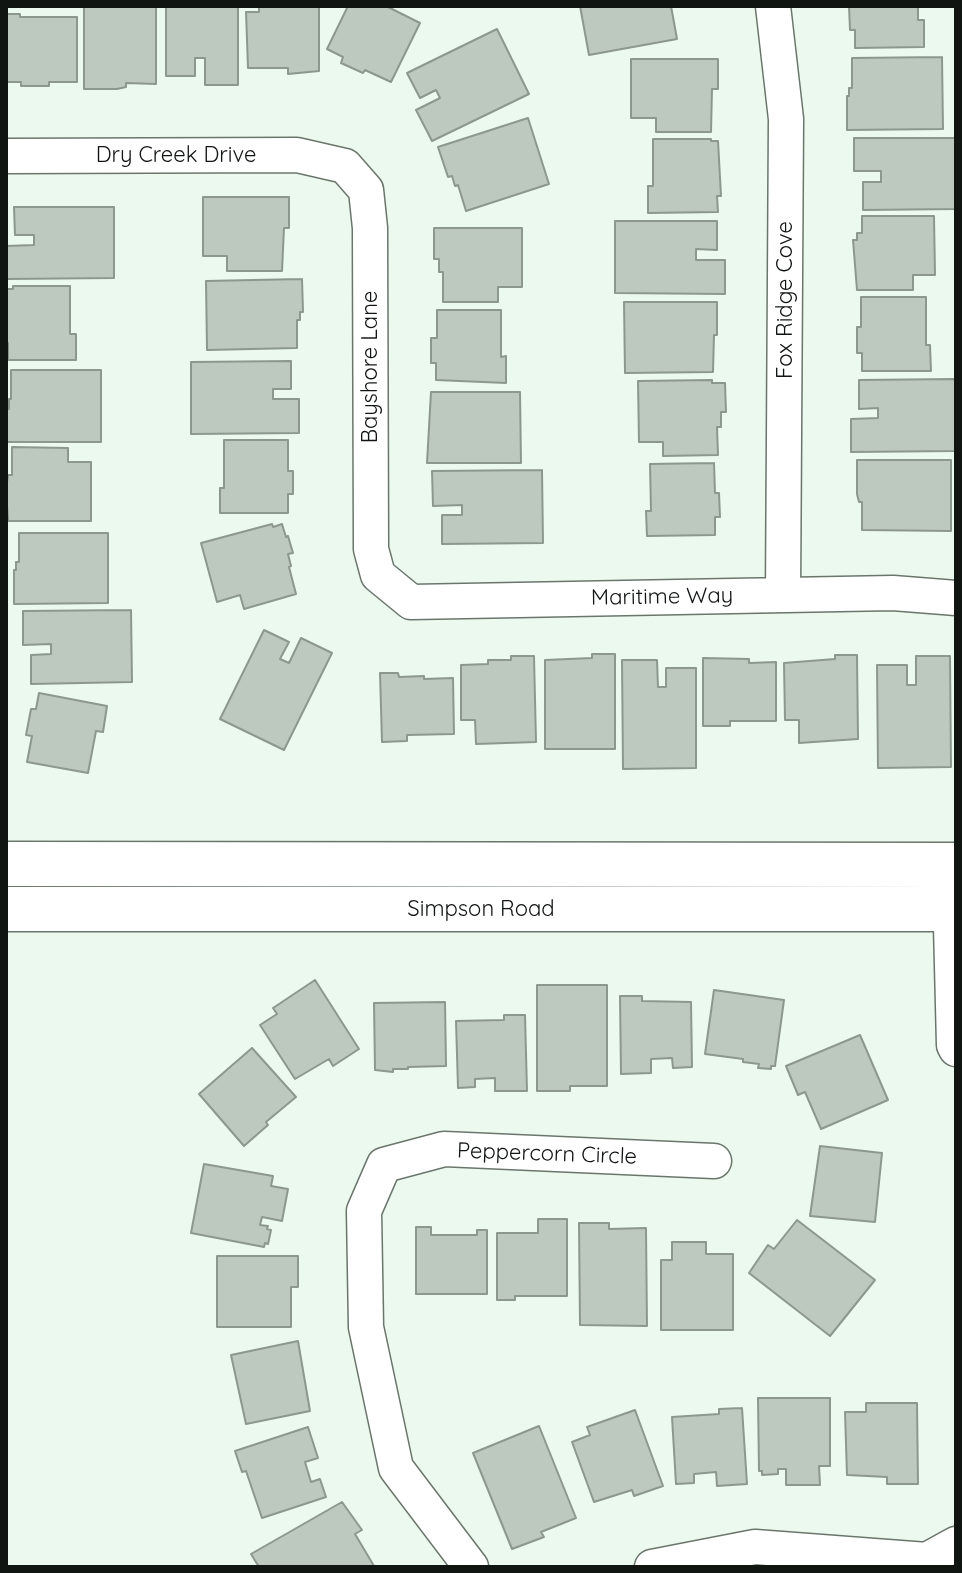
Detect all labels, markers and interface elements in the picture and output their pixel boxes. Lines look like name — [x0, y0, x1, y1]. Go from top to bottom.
street label: Dry Creek Drive — [96, 142, 256, 168]
street label: Fox Ridge Cove — [772, 221, 798, 379]
street label: Bayshore Lane — [357, 291, 383, 443]
street label: Maritime Way — [591, 583, 733, 611]
street label: Simpson Road — [407, 896, 555, 922]
street label: Peppercorn Circle — [457, 1138, 637, 1170]

